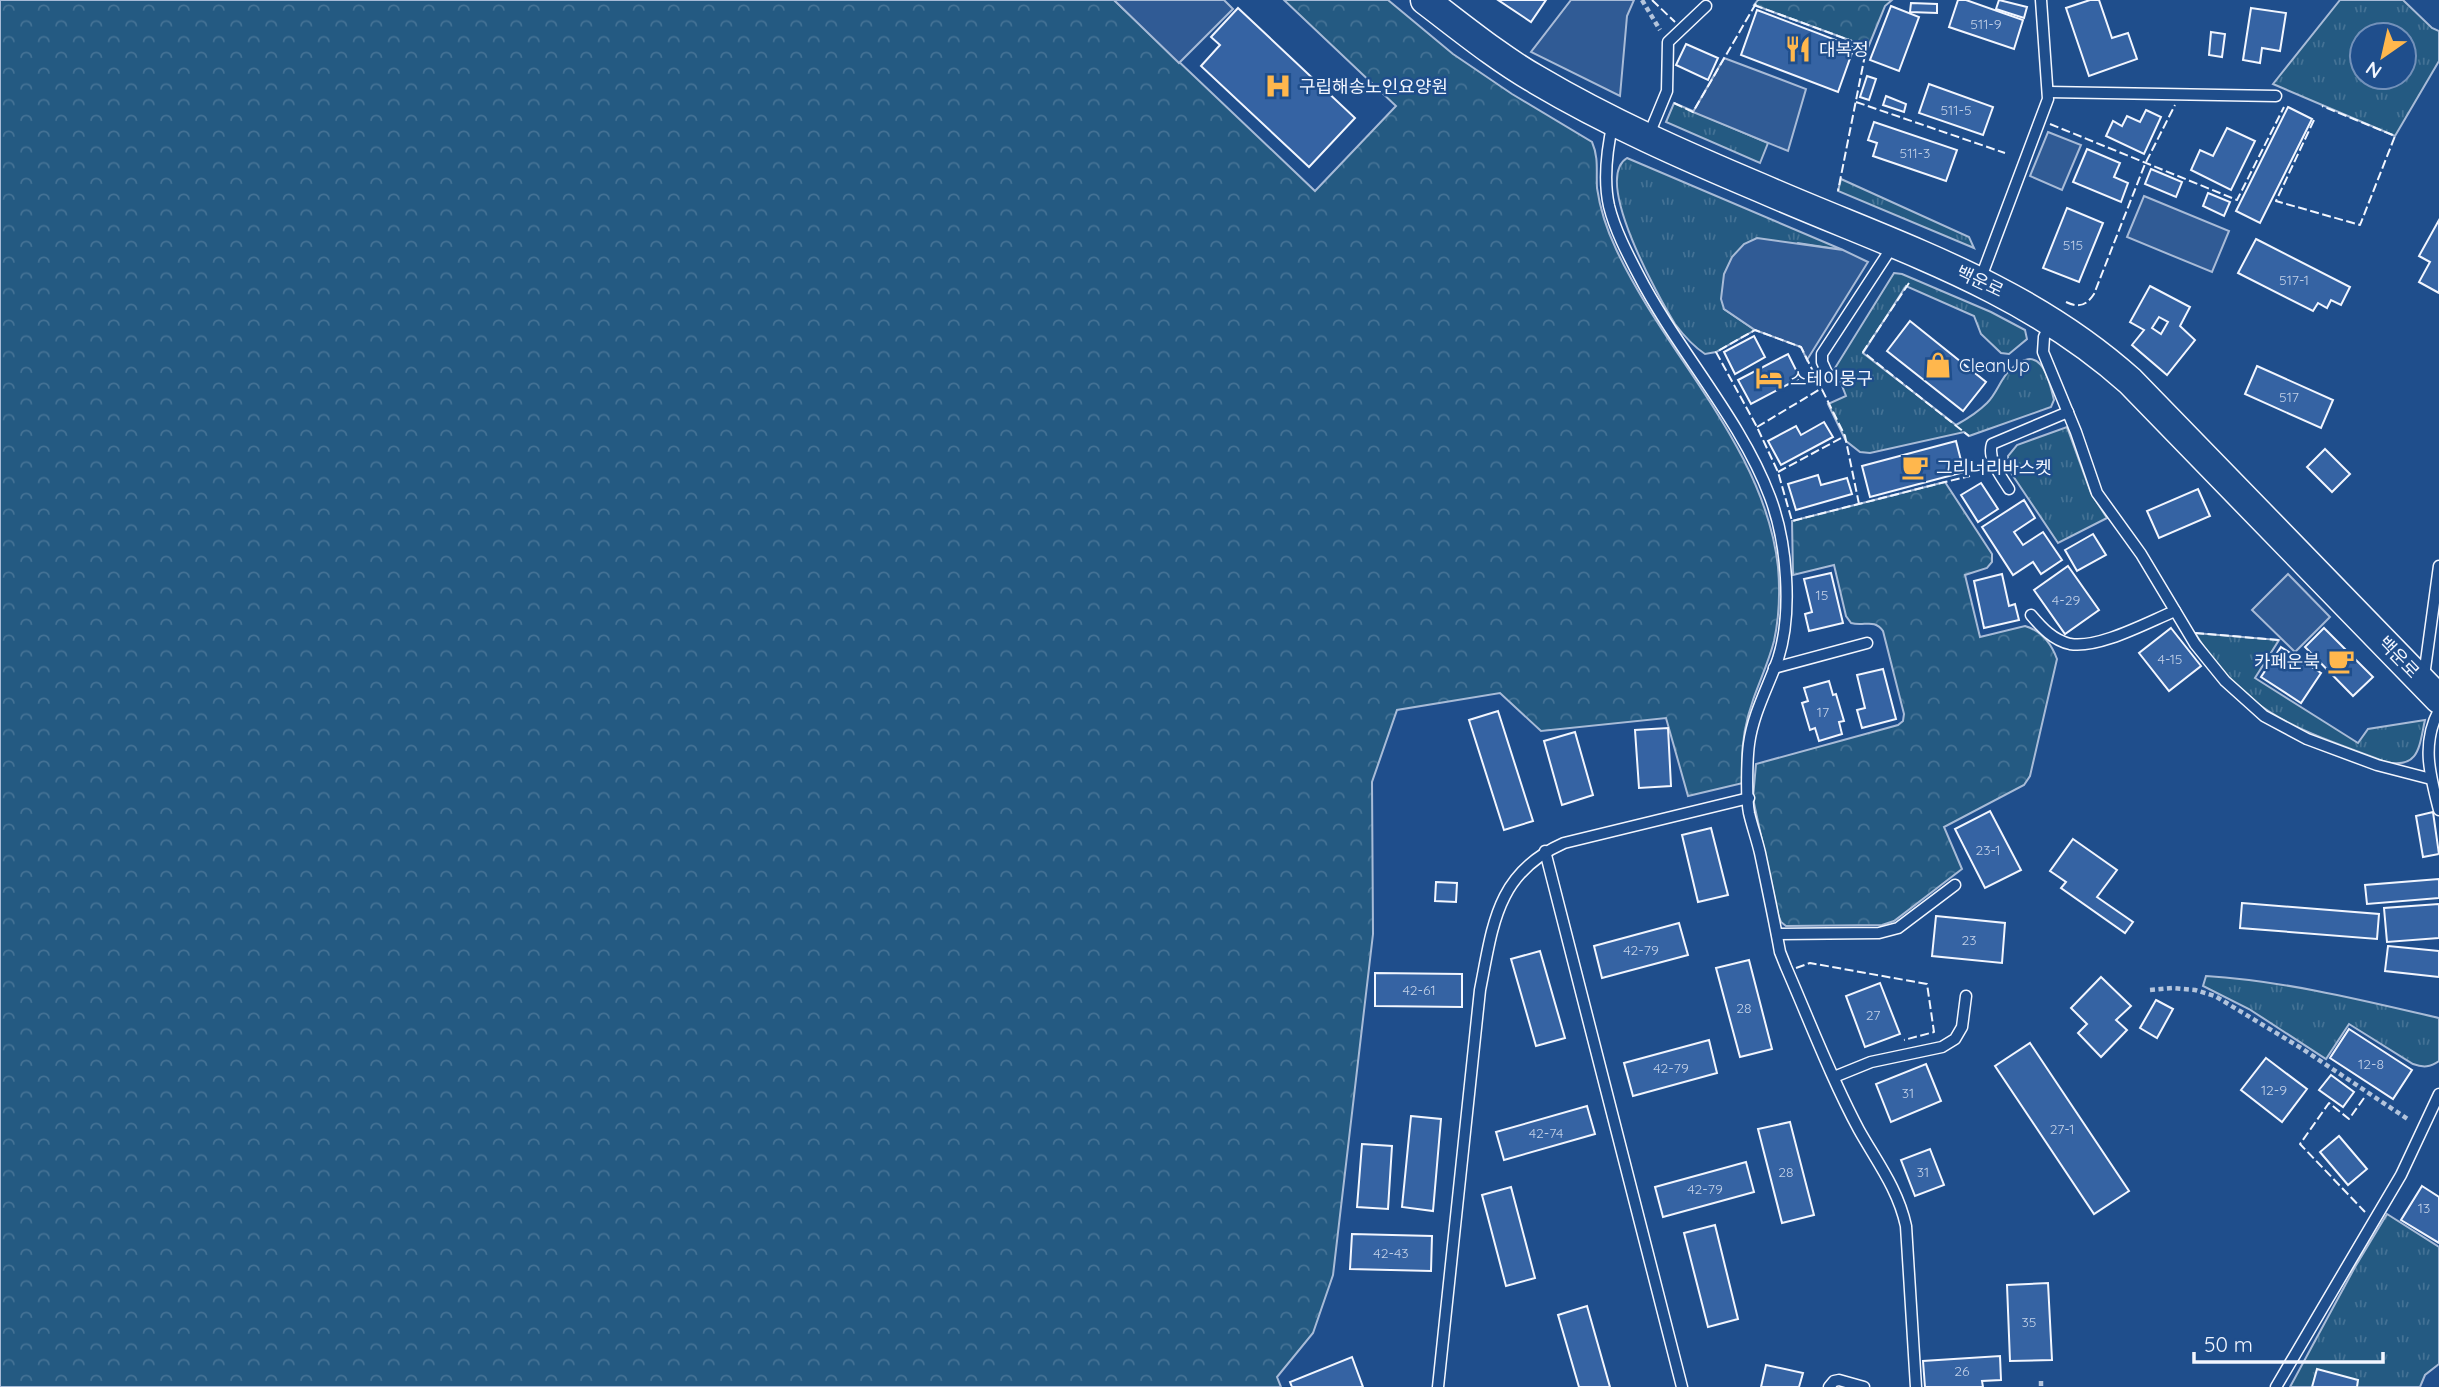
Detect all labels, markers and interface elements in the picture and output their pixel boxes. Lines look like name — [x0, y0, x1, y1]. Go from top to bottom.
house number: 511-9 — [1970, 15, 2002, 33]
north arrow — [2348, 21, 2418, 91]
restaurant icon: 대복정 — [1783, 34, 1813, 64]
place label: 대복정 — [1819, 38, 1869, 61]
text: N — [2361, 56, 2386, 84]
hospital icon: 구립해송노인요양원 — [1263, 71, 1293, 101]
place label: 구립해송노인요양원 — [1299, 75, 1448, 98]
house number: 511-5 — [1940, 101, 1972, 119]
house number: 511-3 — [1900, 144, 1930, 162]
house number: 515 — [2063, 236, 2083, 254]
street label: 백운로 — [1953, 260, 2007, 302]
house number: 517-1 — [2279, 271, 2309, 289]
shop icon: CleanUp — [1923, 350, 1953, 380]
place label: CleanUp — [1959, 354, 2030, 377]
hotel icon: 스테이뭉구 — [1754, 363, 1784, 393]
place label: 스테이뭉구 — [1790, 367, 1873, 390]
house number: 517 — [2279, 388, 2299, 406]
cafe icon: 그리너리바스켓 — [1900, 452, 1930, 482]
place label: 그리너리바스켓 — [1936, 456, 2052, 479]
house number: 15 — [1816, 586, 1828, 604]
house number: 4-29 — [2052, 591, 2080, 609]
street label: 백운로 — [2373, 631, 2425, 683]
cafe icon: 카페운북 — [2326, 646, 2356, 676]
house number: 4-15 — [2158, 650, 2182, 668]
place label: 카페운북 — [2254, 650, 2320, 673]
house number: 17 — [1817, 703, 1829, 721]
house number: 23-1 — [1975, 841, 2001, 859]
house number: 23 — [1961, 931, 1977, 949]
house number: 42-79 — [1623, 941, 1659, 959]
house number: 42-61 — [1402, 981, 1436, 999]
house number: 28 — [1736, 999, 1752, 1017]
house number: 27 — [1866, 1006, 1880, 1024]
house number: 12-8 — [2358, 1055, 2384, 1073]
house number: 42-79 — [1653, 1059, 1689, 1077]
house number: 12-9 — [2261, 1081, 2287, 1099]
house number: 31 — [1902, 1084, 1914, 1102]
house number: 27-1 — [2050, 1120, 2074, 1138]
house number: 42-74 — [1529, 1124, 1563, 1142]
house number: 28 — [1778, 1163, 1794, 1181]
house number: 31 — [1917, 1163, 1929, 1181]
house number: 42-79 — [1687, 1180, 1723, 1198]
house number: 13 — [2418, 1199, 2430, 1217]
house number: 42-43 — [1373, 1244, 1409, 1262]
house number: 35 — [2022, 1313, 2036, 1331]
scale bar — [2194, 1320, 2383, 1364]
text: 50 m — [2204, 1331, 2253, 1357]
house number: 26 — [1954, 1362, 1970, 1380]

